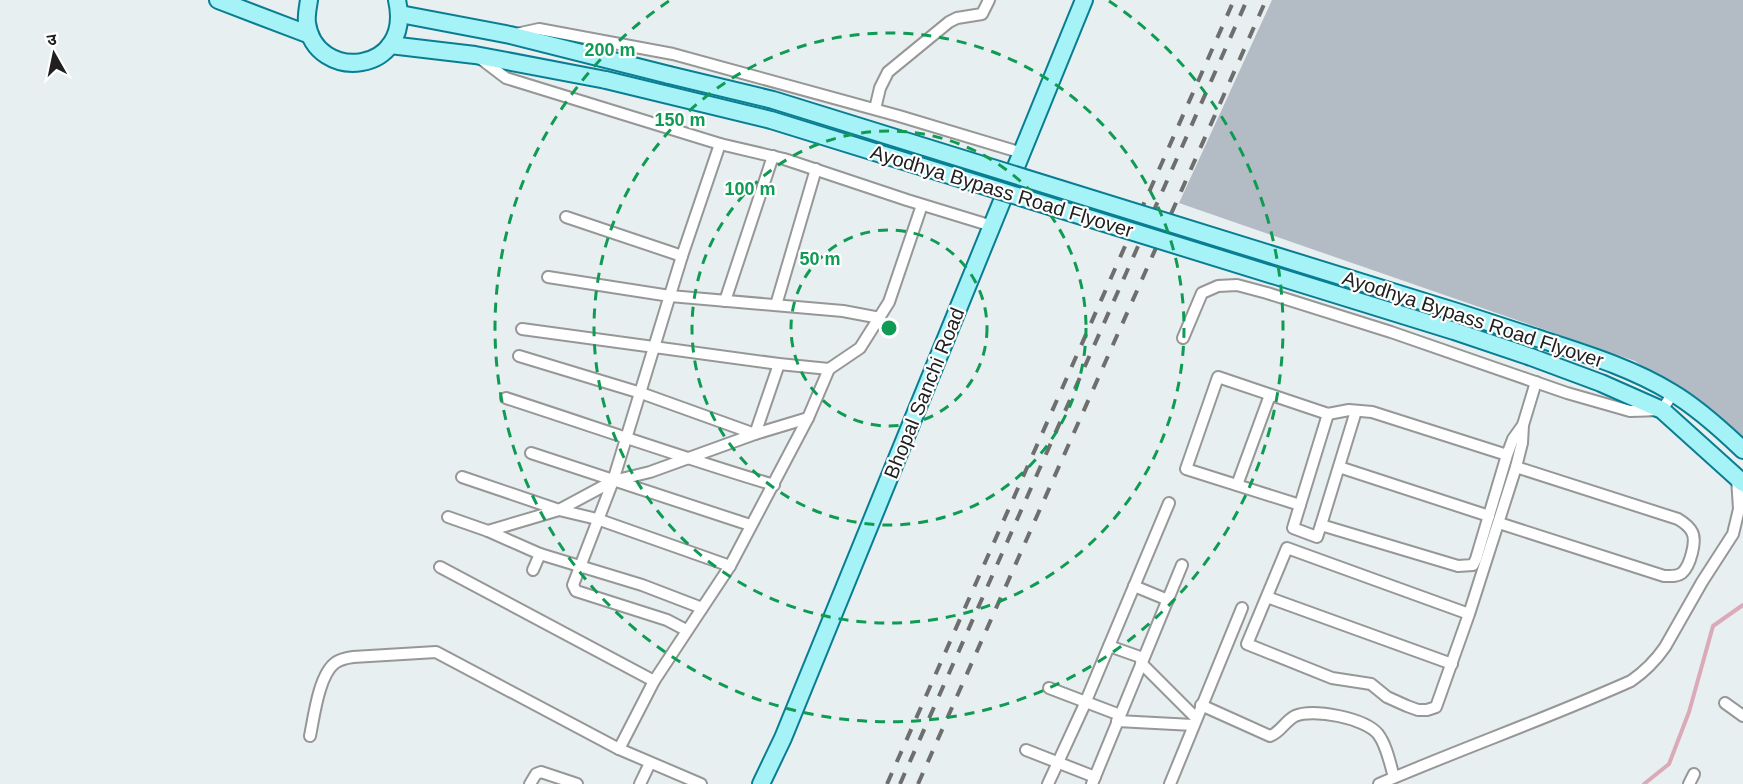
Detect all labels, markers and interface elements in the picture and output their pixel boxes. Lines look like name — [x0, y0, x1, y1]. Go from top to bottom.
north arrow — [24, 24, 84, 84]
text: उ — [46, 30, 58, 49]
text: 200 m — [584, 40, 636, 60]
text: 150 m — [654, 110, 706, 130]
street label: Ayodhya Bypass Road Flyover — [868, 141, 1136, 242]
text: 100 m — [724, 179, 776, 199]
text: 50 m — [799, 249, 841, 269]
street label: Ayodhya Bypass Road Flyover — [1340, 266, 1607, 372]
street label: Bhopal Sanchi Road — [880, 304, 968, 482]
centre of rings — [879, 318, 899, 338]

